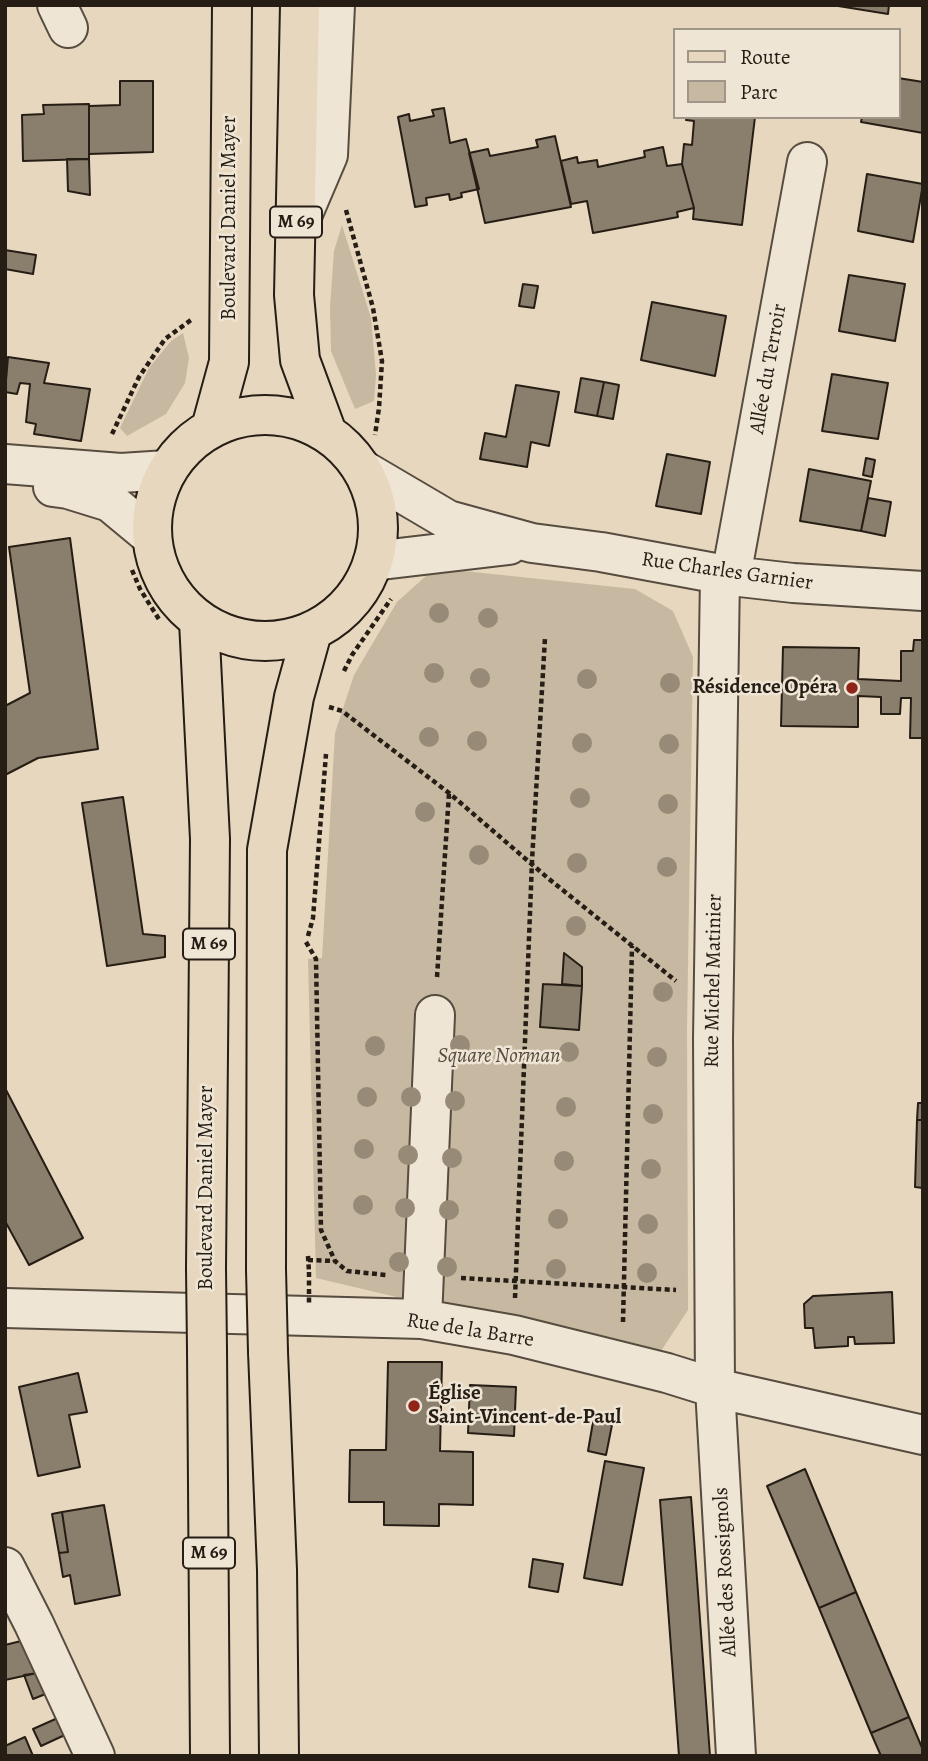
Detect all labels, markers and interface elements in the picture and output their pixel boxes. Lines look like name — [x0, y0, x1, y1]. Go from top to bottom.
legend — [673, 28, 900, 119]
text: Route — [740, 43, 790, 71]
text: Parc — [740, 78, 778, 106]
street label: Boulevard Daniel Mayer — [217, 116, 243, 320]
road number: M 69 — [270, 206, 322, 238]
street label: Allée du Terroir — [745, 302, 793, 436]
street label: Rue Charles Garnier — [640, 547, 814, 597]
place label: Résidence Opéra — [692, 675, 838, 701]
marker: Résidence Opéra — [844, 680, 860, 696]
street label: Rue Michel Matinier — [700, 894, 728, 1068]
road number: M 69 — [183, 928, 235, 960]
park label: Square Norman — [438, 1044, 560, 1070]
street label: Boulevard Daniel Mayer — [194, 1086, 220, 1290]
street label: Rue de la Barre — [404, 1308, 536, 1354]
place label: Église Saint-Vincent-de-Paul — [428, 1381, 621, 1431]
marker: Église Saint-Vincent-de-Paul — [406, 1398, 422, 1414]
street label: Allée des Rossignols — [709, 1487, 743, 1657]
road number: M 69 — [183, 1538, 235, 1568]

